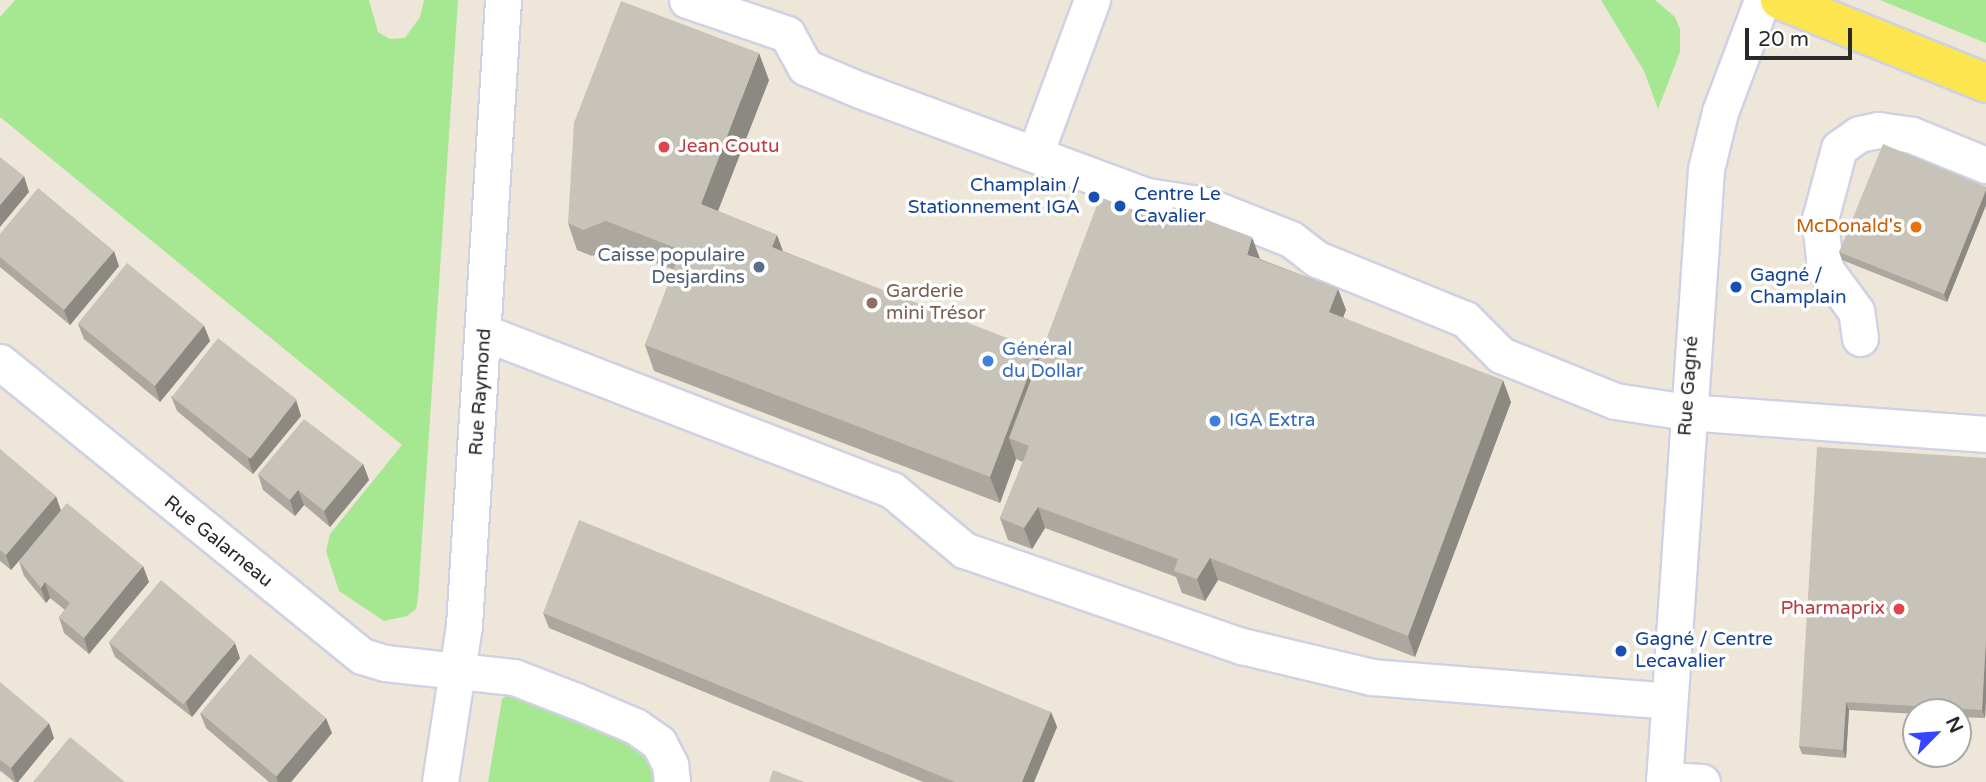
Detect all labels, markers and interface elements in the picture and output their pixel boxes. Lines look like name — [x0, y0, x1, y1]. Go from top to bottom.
scale bar — [1748, 14, 1855, 58]
text: 20 m — [1758, 27, 1809, 52]
place label: Jean Coutu — [678, 136, 780, 158]
marker: Jean Coutu — [656, 139, 672, 155]
place label: Champlain / Stationnement IGA — [908, 175, 1080, 219]
place label: Centre Le Cavalier — [1134, 184, 1221, 228]
marker: Champlain / Stationnement IGA — [1086, 189, 1102, 205]
marker: Centre Le Cavalier — [1112, 198, 1128, 214]
place label: McDonald's — [1796, 216, 1902, 238]
marker: McDonald's — [1908, 219, 1924, 235]
place label: Caisse populaire Desjardins — [597, 245, 745, 289]
marker: Caisse populaire Desjardins — [751, 259, 767, 275]
place label: Gagné / Champlain — [1750, 265, 1847, 309]
marker: Gagné / Champlain — [1728, 279, 1744, 295]
place label: Garderie mini Trésor — [886, 281, 986, 325]
marker: Garderie mini Trésor — [864, 295, 880, 311]
street label: Rue Raymond — [465, 328, 497, 456]
street label: Rue Gagné — [1674, 335, 1704, 437]
place label: Général du Dollar — [1002, 339, 1083, 383]
marker: Général du Dollar — [980, 353, 996, 369]
place label: IGA Extra — [1229, 410, 1316, 432]
marker: IGA Extra — [1207, 413, 1223, 429]
street label: Rue Galarneau — [159, 491, 277, 593]
place label: Pharmaprix — [1780, 598, 1885, 620]
marker: Pharmaprix — [1891, 601, 1907, 617]
place label: Gagné / Centre Lecavalier — [1635, 629, 1773, 673]
marker: Gagné / Centre Lecavalier — [1613, 643, 1629, 659]
north arrow — [1902, 698, 1972, 768]
text: N — [1941, 713, 1967, 737]

